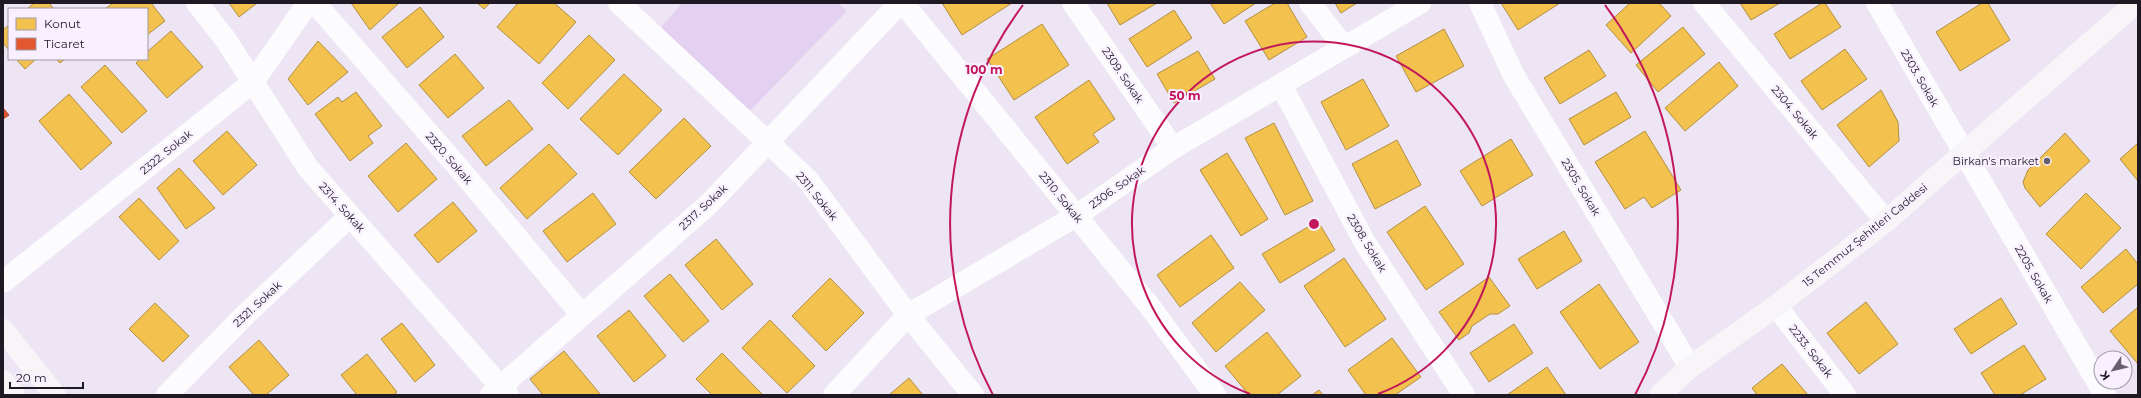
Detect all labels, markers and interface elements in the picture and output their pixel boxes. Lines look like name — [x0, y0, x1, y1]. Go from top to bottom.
legend — [8, 8, 148, 60]
text: Konut — [44, 16, 81, 31]
text: Ticaret — [44, 36, 85, 51]
street label: 2309. Sokak — [1099, 44, 1147, 106]
street label: 2303. Sokak — [1898, 47, 1942, 110]
text: 100 m — [966, 62, 1002, 77]
street label: 2304. Sokak — [1769, 82, 1822, 142]
text: 50 m — [1169, 88, 1201, 103]
street label: 2322. Sokak — [137, 126, 195, 177]
street label: 2320. Sokak — [423, 129, 476, 187]
place label: Birkan's market — [1953, 154, 2040, 168]
street label: 2305. Sokak — [1558, 156, 1604, 219]
marker: Birkan's market — [2042, 156, 2052, 166]
street label: 2306. Sokak — [1086, 162, 1148, 211]
street label: 2311. Sokak — [793, 169, 841, 224]
street label: 2310. Sokak — [1036, 169, 1086, 226]
street label: 2314. Sokak — [316, 179, 368, 235]
street label: 15 Temmuz Şehitleri Caddesi — [1800, 180, 1930, 290]
street label: 2317. Sokak — [676, 181, 730, 233]
street label: 2308. Sokak — [1344, 211, 1390, 275]
centre of rings — [1307, 217, 1321, 231]
street label: 2205. Sokak — [2012, 243, 2056, 306]
street label: 2321. Sokak — [230, 278, 284, 330]
street label: 2233. Sokak — [1786, 322, 1836, 381]
north arrow — [2093, 350, 2133, 390]
scale bar — [10, 364, 83, 390]
text: K — [2096, 368, 2113, 383]
text: 20 m — [16, 370, 47, 385]

